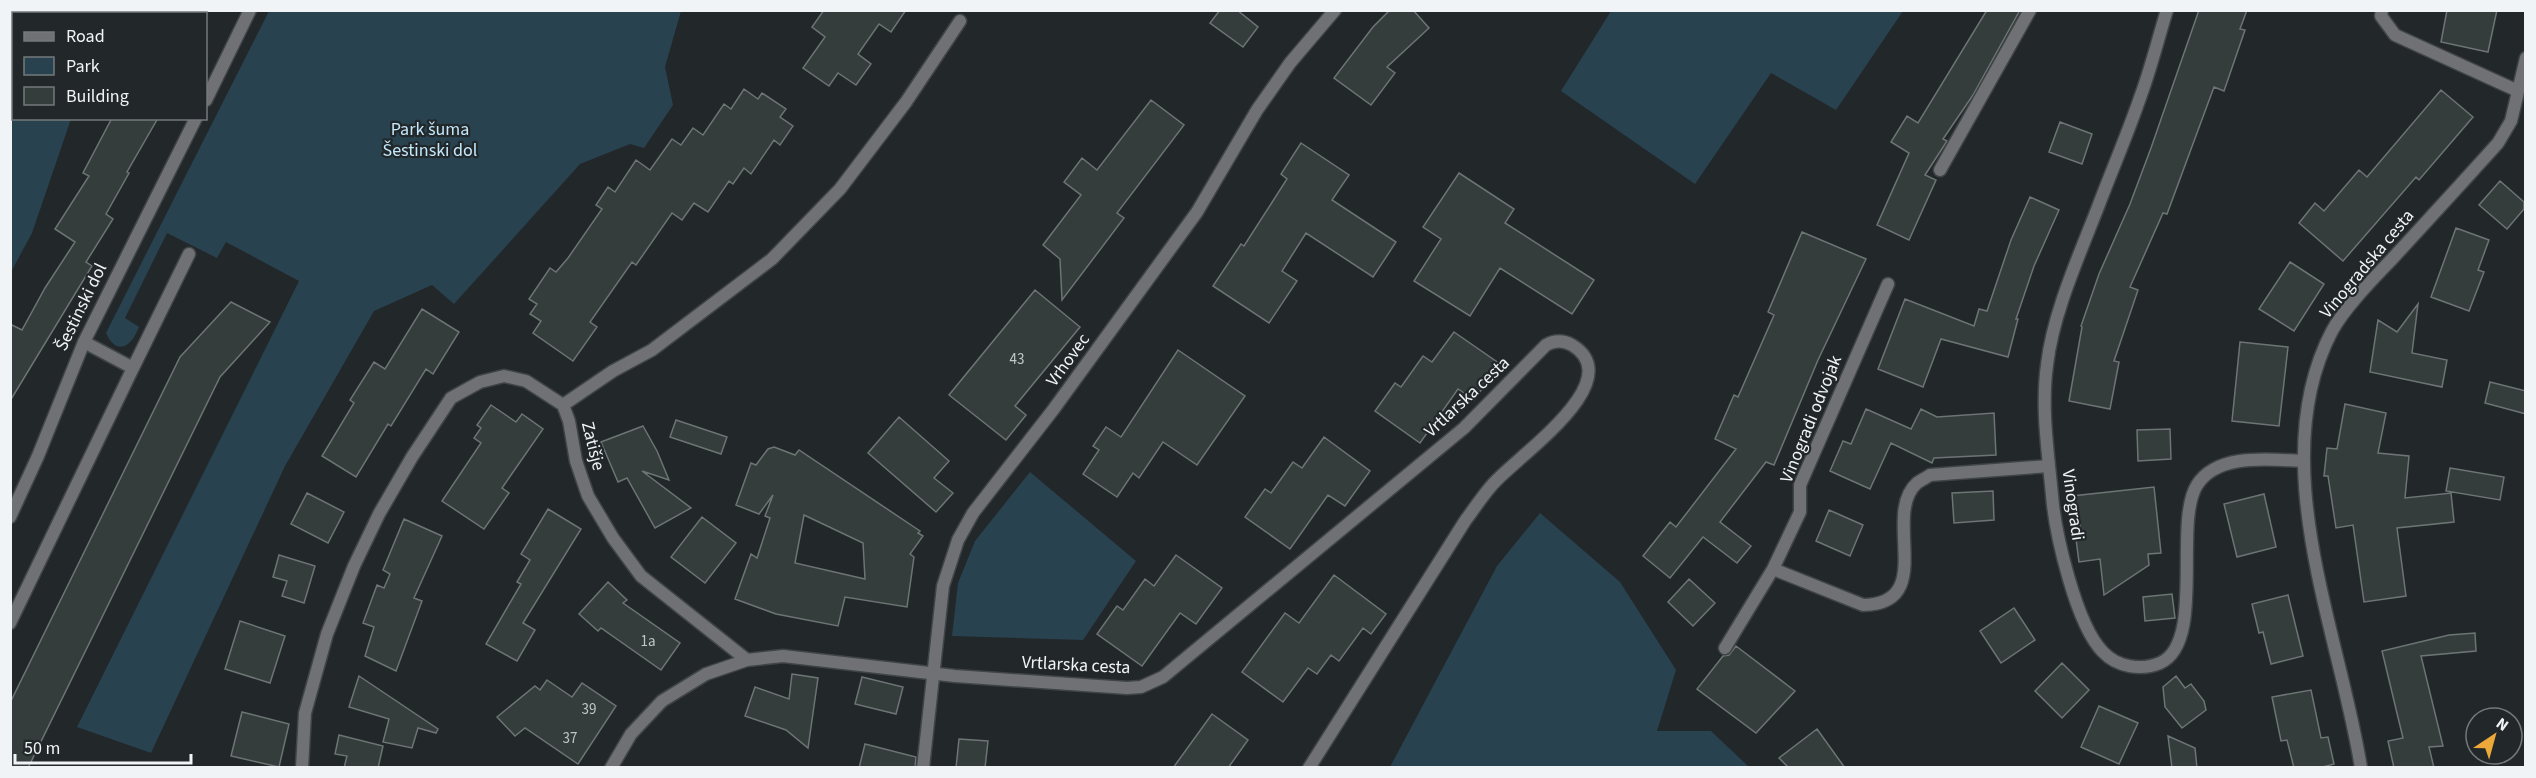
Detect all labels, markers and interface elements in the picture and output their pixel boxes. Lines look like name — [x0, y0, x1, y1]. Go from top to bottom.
legend — [12, 12, 207, 120]
text: Road — [66, 24, 105, 49]
text: Park — [66, 54, 100, 79]
text: Building — [66, 84, 129, 109]
park label: Park šuma Šestinski dol — [383, 117, 477, 163]
street label: Vinogradska cesta — [2314, 204, 2420, 324]
street label: Šestinski dol — [49, 259, 113, 355]
street label: Vrhovec — [1040, 328, 1096, 392]
house number: 43 — [1010, 349, 1024, 370]
street label: Vrtlarska cesta — [1419, 351, 1515, 443]
street label: Vinogradi odvojak — [1774, 351, 1848, 487]
street label: Zatišje — [575, 419, 611, 473]
street label: Vinogradi — [2056, 468, 2090, 542]
house number: 1a — [640, 631, 656, 652]
street label: Vrtlarska cesta — [1021, 650, 1131, 680]
house number: 39 — [582, 699, 596, 720]
north arrow — [2464, 706, 2524, 766]
text: N — [2491, 713, 2513, 737]
scale bar — [15, 727, 190, 765]
house number: 37 — [563, 728, 577, 749]
text: 50 m — [24, 736, 60, 761]

